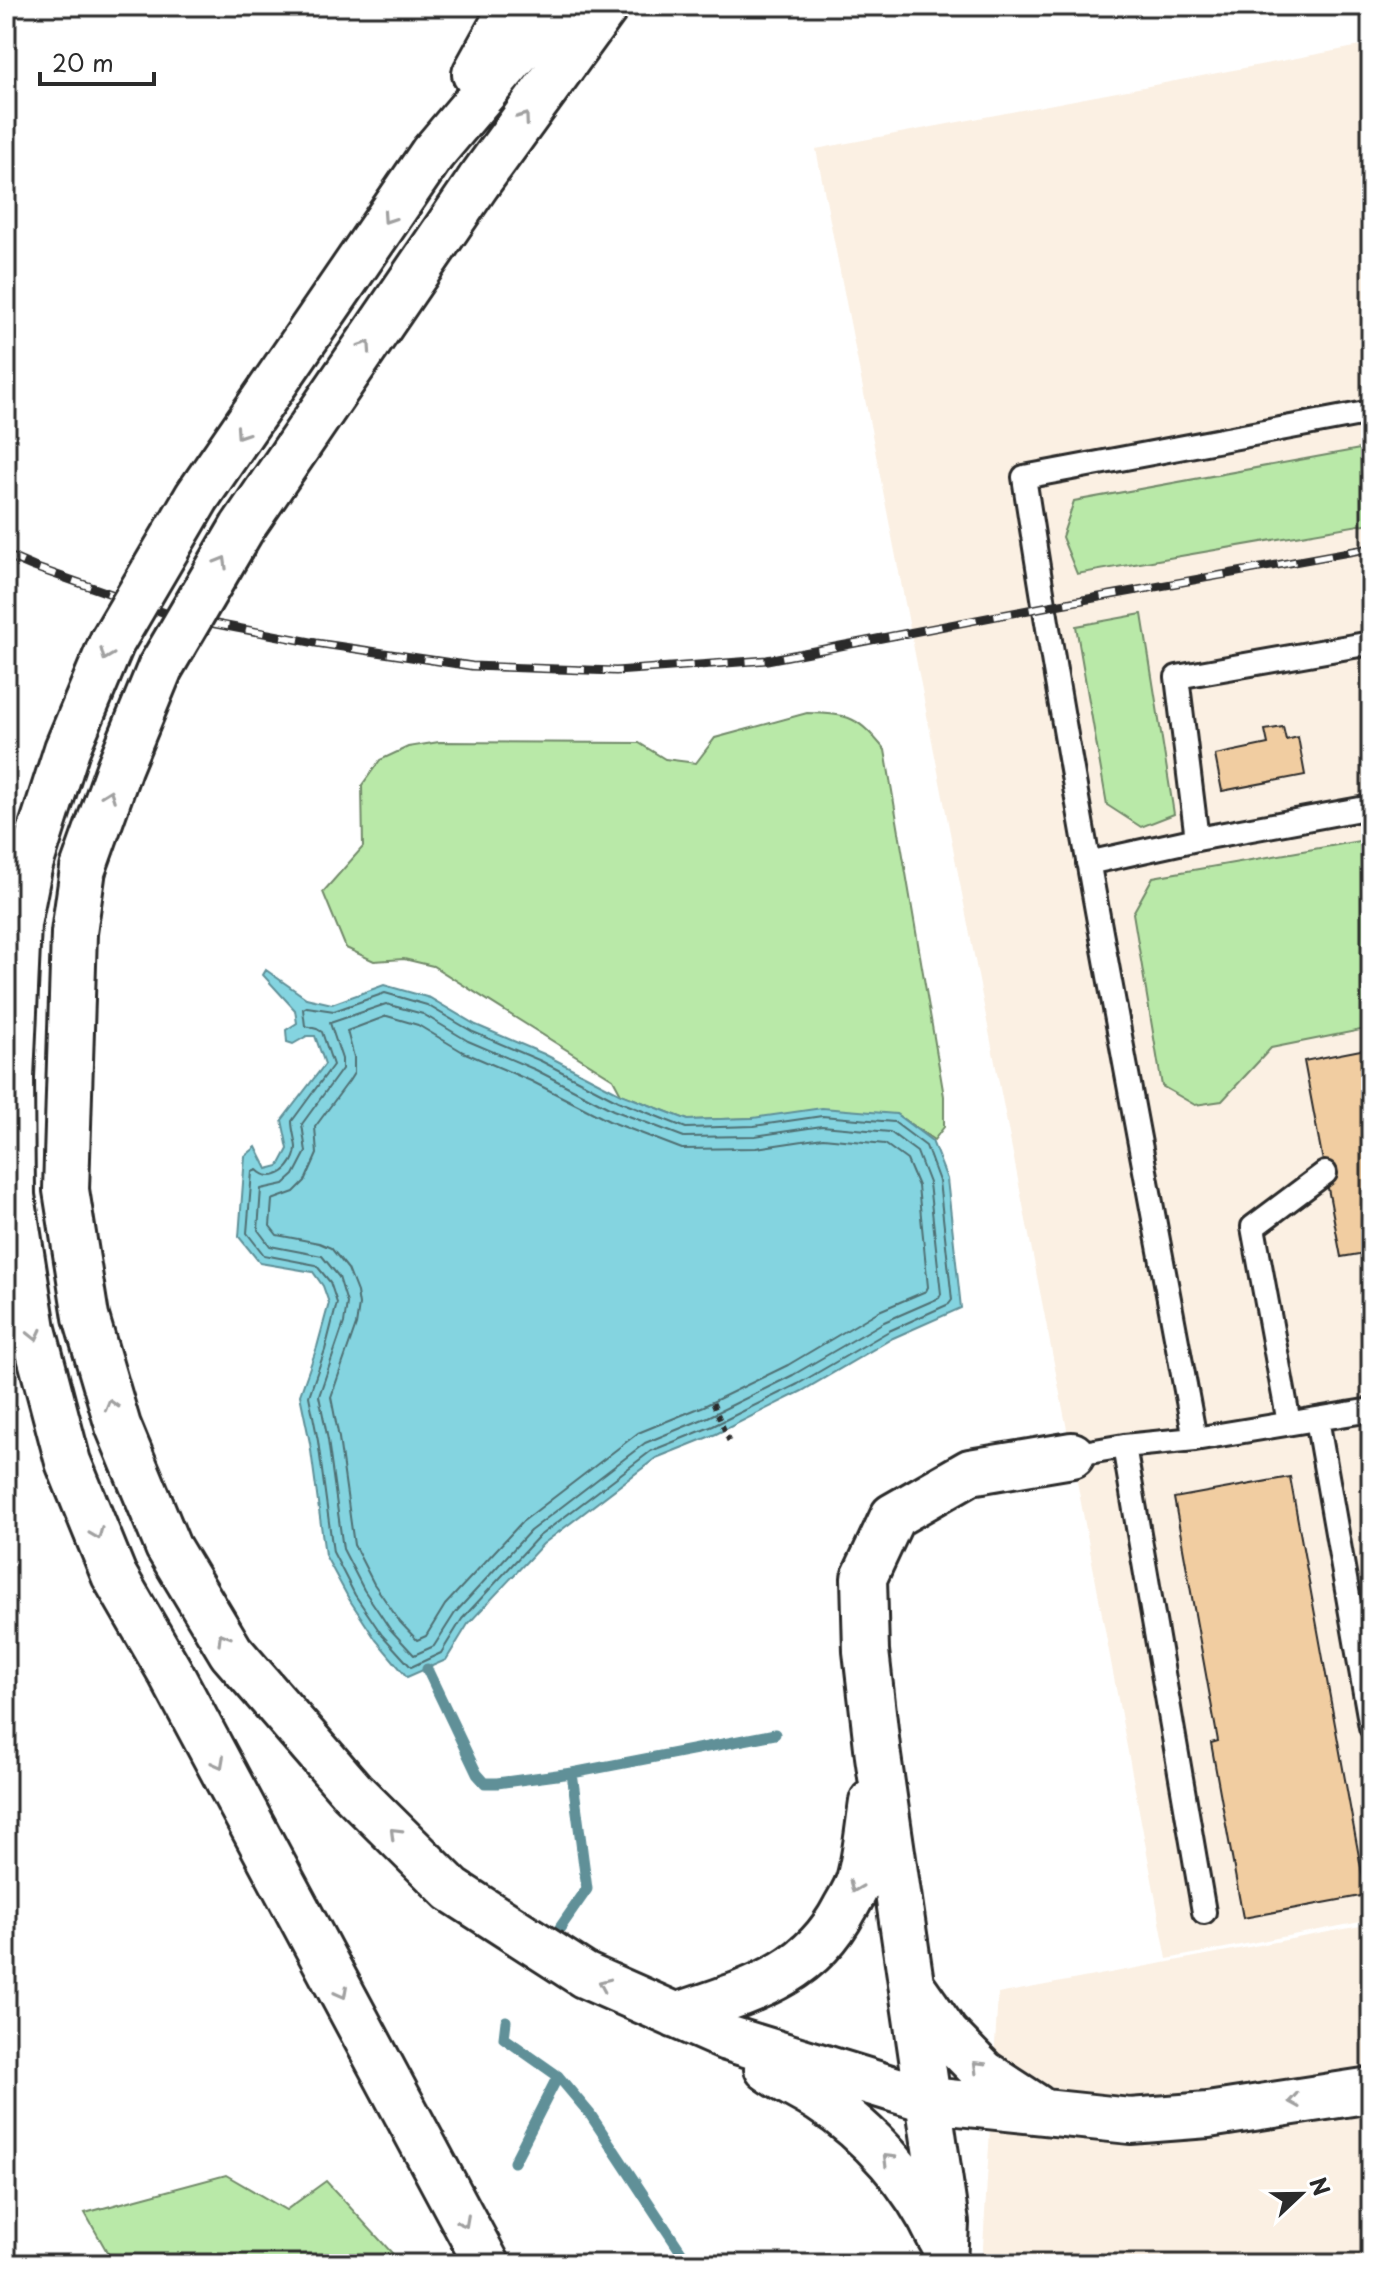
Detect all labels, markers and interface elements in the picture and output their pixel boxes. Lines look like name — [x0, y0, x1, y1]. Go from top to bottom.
scale bar — [40, 36, 154, 86]
text: 20 m — [52, 44, 114, 80]
one-way arrow — [515, 112, 529, 126]
one-way arrow — [383, 210, 398, 224]
one-way arrow — [356, 340, 371, 354]
one-way arrow — [236, 424, 251, 438]
one-way arrow — [212, 556, 228, 571]
one-way arrow — [99, 647, 116, 661]
one-way arrow — [99, 789, 116, 803]
one-way arrow — [26, 1328, 43, 1342]
one-way arrow — [104, 1398, 120, 1412]
one-way arrow — [87, 1526, 104, 1540]
one-way arrow — [217, 1632, 233, 1647]
one-way arrow — [210, 1755, 225, 1770]
one-way arrow — [389, 1828, 404, 1842]
one-way arrow — [848, 1879, 864, 1894]
one-way arrow — [598, 1978, 612, 1994]
one-way arrow — [332, 1984, 347, 1999]
one-way arrow — [973, 2061, 987, 2075]
one-way arrow — [1287, 2092, 1301, 2109]
one-way arrow — [883, 2154, 897, 2168]
north arrow — [1261, 2154, 1341, 2234]
text: N — [1302, 2172, 1339, 2200]
one-way arrow — [455, 2214, 470, 2229]

